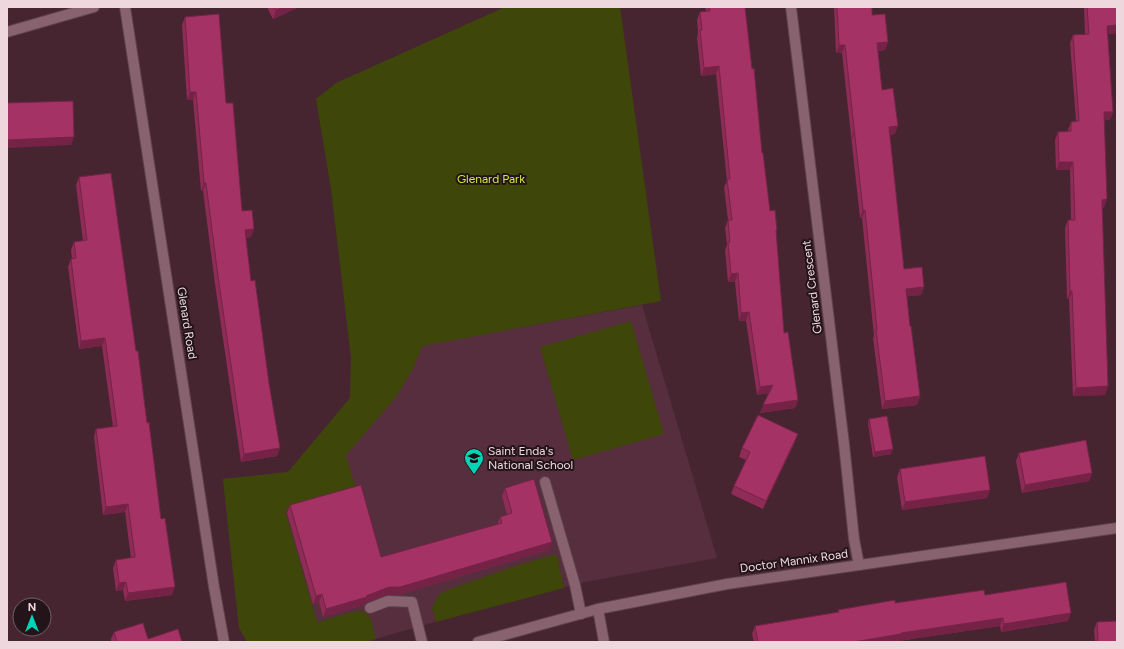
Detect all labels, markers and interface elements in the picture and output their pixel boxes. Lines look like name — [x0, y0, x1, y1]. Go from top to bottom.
park label: Glenard Park — [457, 172, 525, 186]
street label: Glenard Crescent — [799, 239, 825, 335]
street label: Glenard Road — [174, 286, 200, 360]
place label: Saint Enda's National School — [488, 444, 573, 472]
school or university icon: Saint Enda's National School — [463, 447, 485, 475]
street label: Doctor Mannix Road — [739, 546, 849, 576]
north arrow — [12, 597, 52, 637]
text: N — [28, 601, 36, 614]

